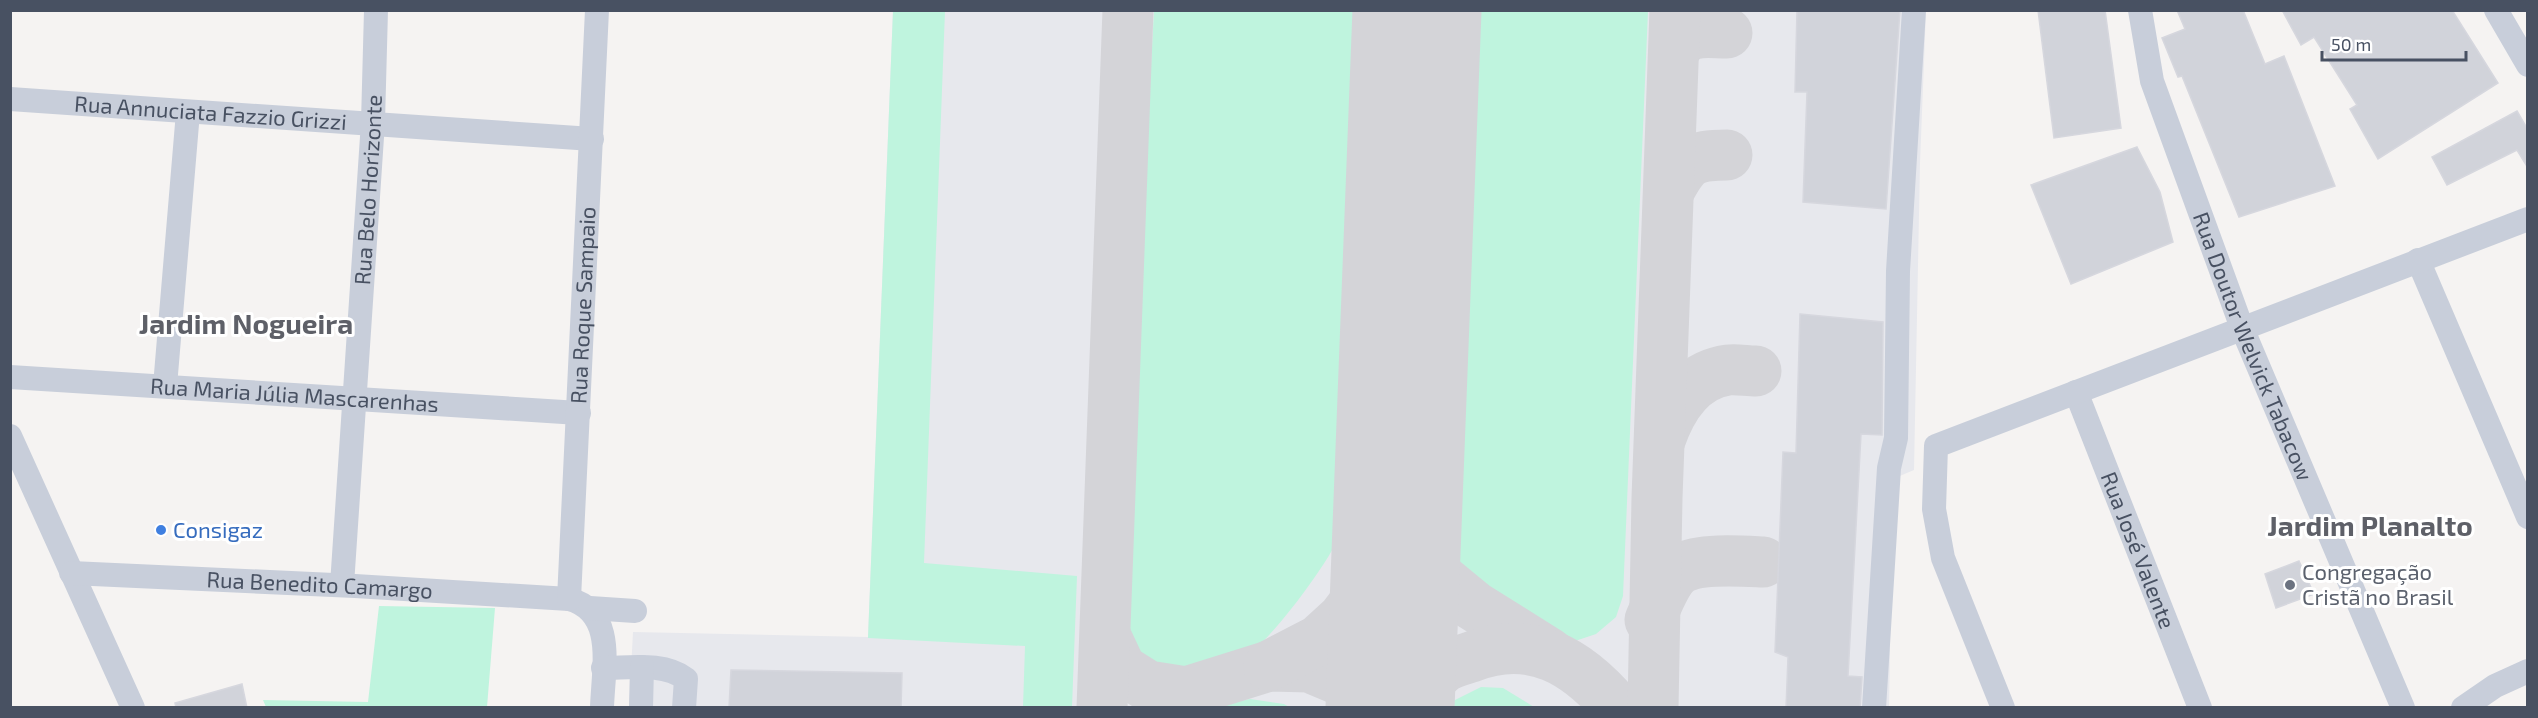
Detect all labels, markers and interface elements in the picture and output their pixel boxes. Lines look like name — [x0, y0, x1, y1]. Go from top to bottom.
scale bar — [2322, 24, 2466, 62]
text: 50 m — [2331, 33, 2371, 55]
street label: Rua Annuciata Fazzio Grizzi — [74, 89, 348, 134]
street label: Rua Belo Horizonte — [348, 94, 386, 286]
street label: Rua Roque Sampaio — [564, 206, 600, 405]
street label: Rua Doutor Welvick Tabacow — [2189, 208, 2319, 484]
district label: Jardim Nogueira — [139, 306, 353, 340]
street label: Rua Maria Júlia Mascarenhas — [149, 372, 440, 416]
street label: Rua José Valente — [2097, 468, 2182, 632]
district label: Jardim Planalto — [2267, 508, 2473, 542]
place label: Consigaz — [173, 516, 263, 542]
marker: Consigaz — [154, 523, 168, 537]
place label: Congregação Cristã no Brasil — [2302, 558, 2454, 609]
street label: Rua Benedito Camargo — [206, 565, 434, 603]
marker: Congregação Cristã no Brasil — [2283, 578, 2297, 592]

